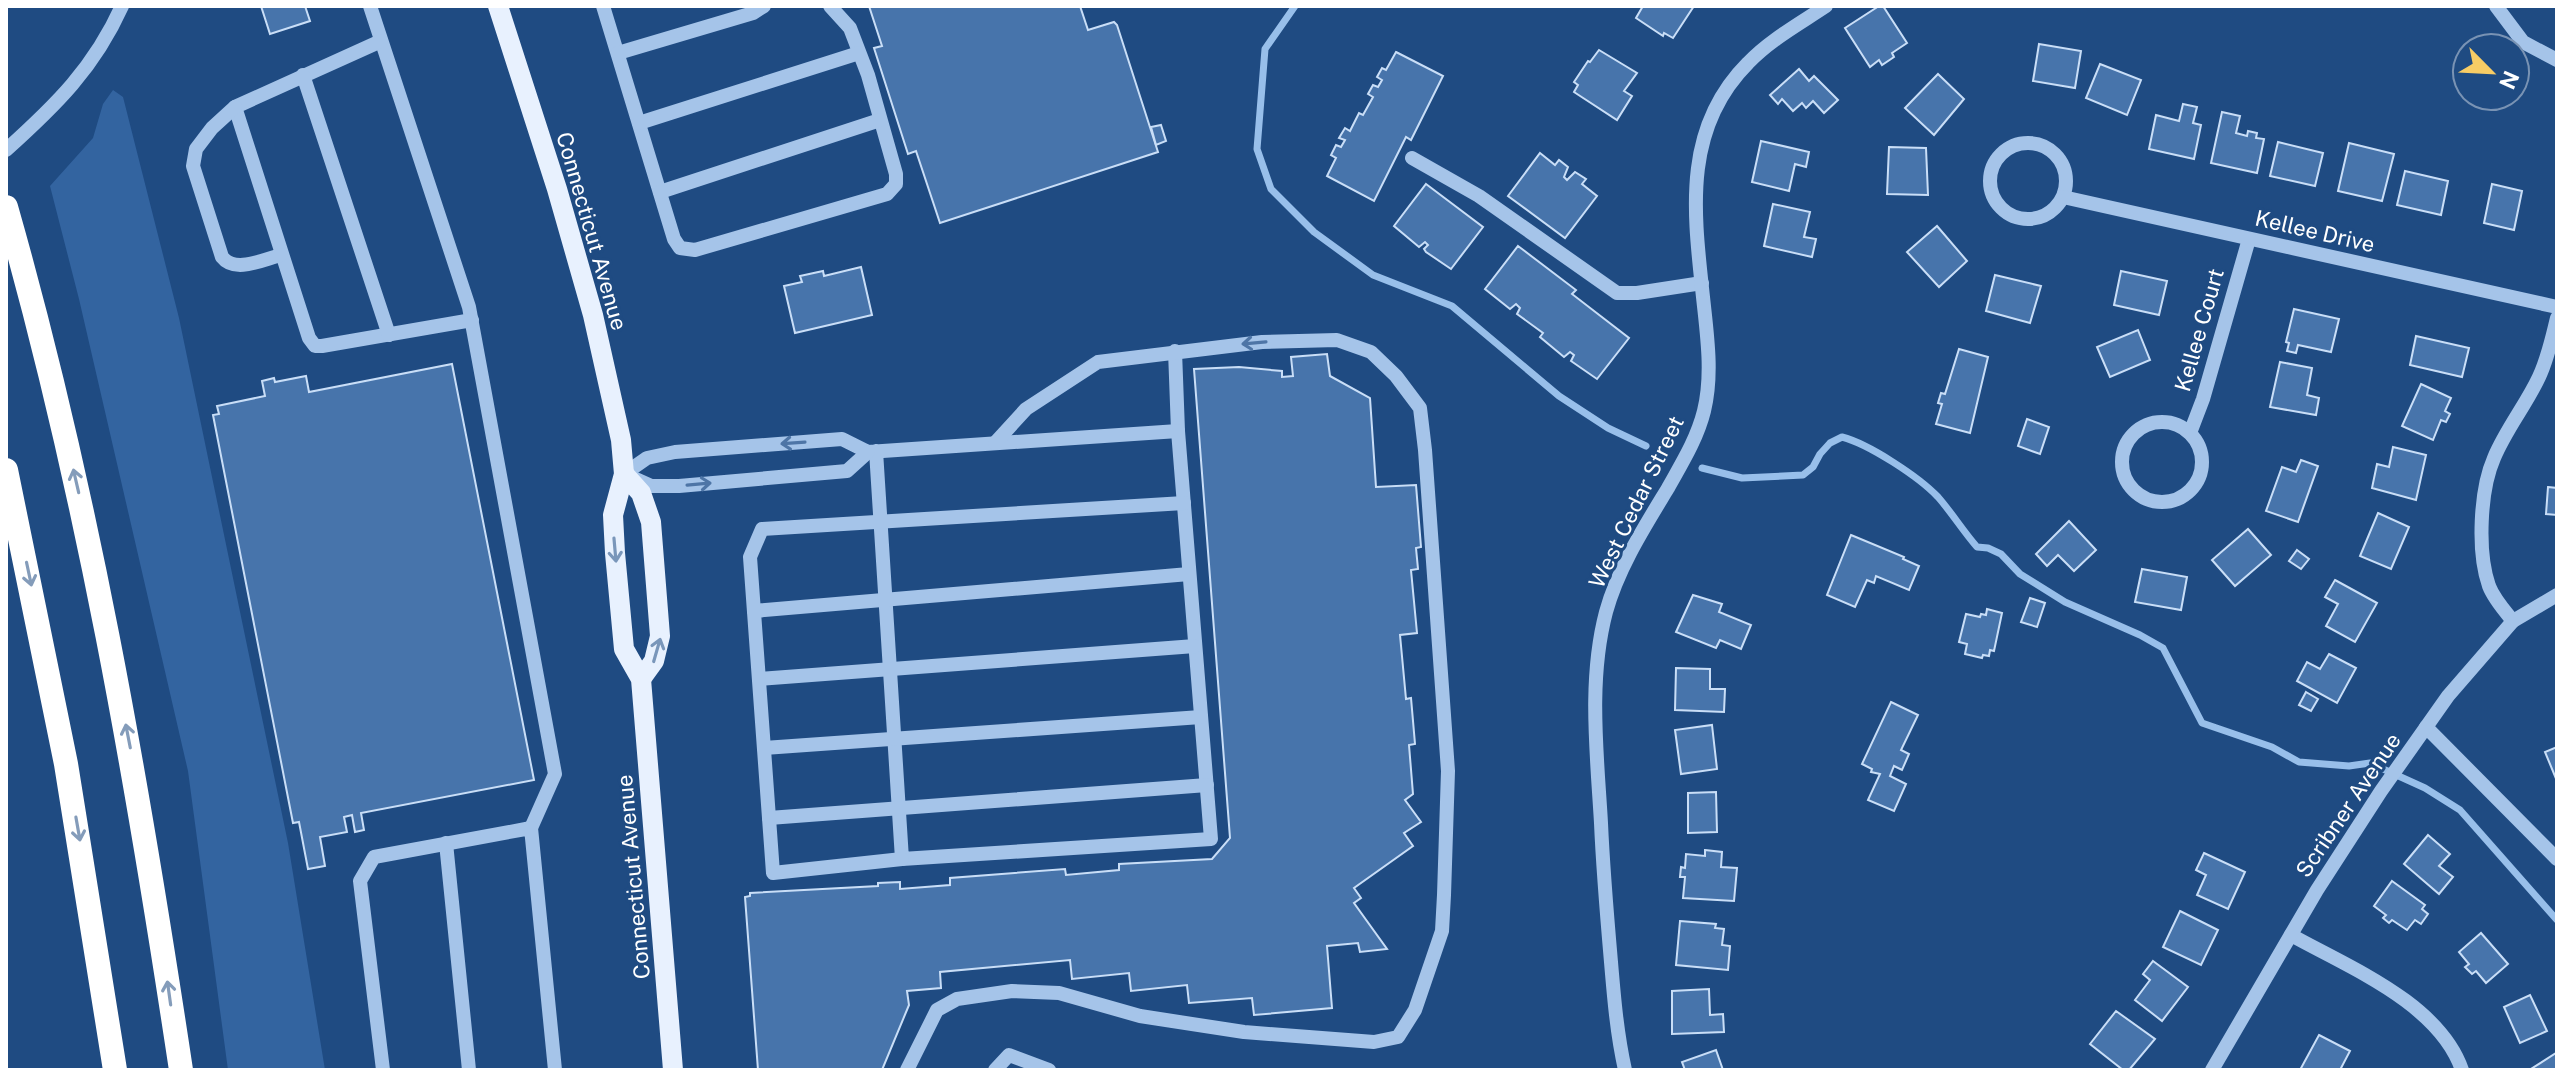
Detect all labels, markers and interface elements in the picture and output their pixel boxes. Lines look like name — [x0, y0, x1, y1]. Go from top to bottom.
north arrow — [2451, 32, 2531, 112]
text: N — [2494, 67, 2525, 93]
street label: Connecticut Avenue — [551, 129, 633, 333]
street label: Kellee Drive — [2253, 205, 2377, 257]
street label: Kellee Court — [2169, 266, 2229, 394]
one-way arrow — [1241, 336, 1268, 351]
street label: West Cedar Street — [1583, 412, 1689, 592]
one-way arrow — [780, 436, 807, 451]
one-way arrow — [68, 469, 83, 495]
one-way arrow — [685, 477, 712, 492]
one-way arrow — [607, 536, 622, 563]
one-way arrow — [22, 561, 37, 586]
one-way arrow — [650, 637, 665, 663]
one-way arrow — [120, 724, 135, 749]
street label: Scribner Avenue — [2290, 728, 2406, 882]
street label: Connecticut Avenue — [611, 774, 655, 980]
one-way arrow — [71, 816, 86, 841]
one-way arrow — [161, 981, 176, 1006]

